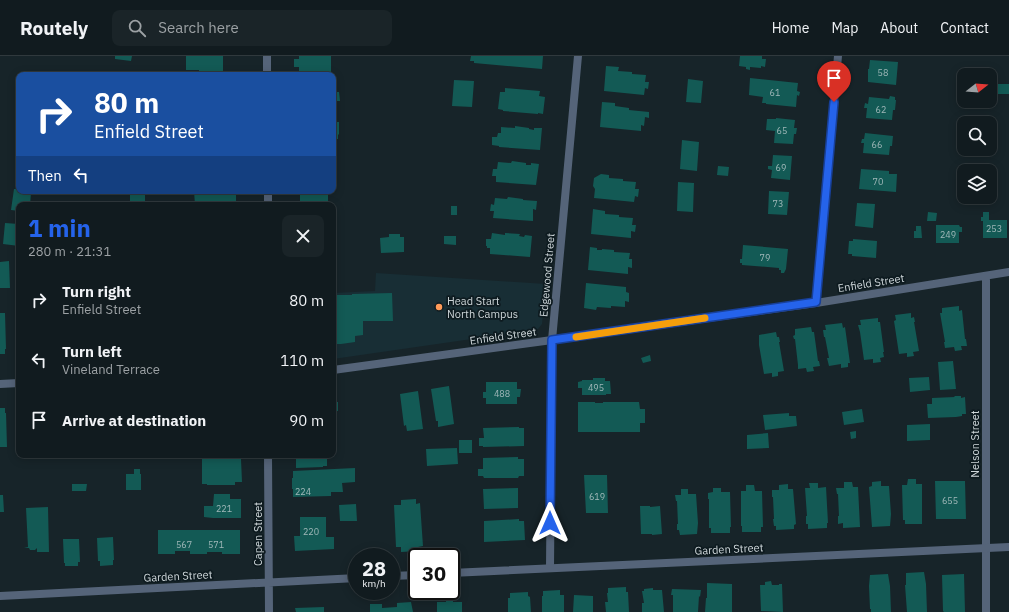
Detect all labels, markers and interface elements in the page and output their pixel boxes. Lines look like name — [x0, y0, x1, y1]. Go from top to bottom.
search box — [112, 10, 392, 46]
text: Routely — [20, 16, 88, 40]
icon: search — [126, 17, 148, 39]
text: Search here — [158, 18, 239, 37]
text: Home — [772, 19, 809, 37]
text: Map — [831, 19, 858, 37]
text: About — [880, 19, 918, 37]
text: Contact — [940, 19, 989, 37]
pin — [817, 61, 851, 102]
icon: arrive — [823, 67, 845, 89]
house number: 58 — [878, 67, 888, 78]
north arrow — [957, 68, 997, 108]
map controls — [957, 68, 997, 204]
text: 80 m — [94, 84, 159, 121]
house number: 61 — [770, 87, 780, 98]
icon: right — [28, 88, 80, 140]
house number: 62 — [876, 104, 886, 115]
button: search — [957, 116, 997, 156]
text: Enfield Street — [94, 120, 204, 143]
house number: 65 — [777, 125, 787, 136]
house number: 66 — [872, 139, 882, 150]
house number: 69 — [776, 162, 786, 173]
icon: left — [70, 164, 92, 186]
button: layers — [957, 164, 997, 204]
text: Then — [28, 166, 62, 185]
house number: 70 — [873, 176, 883, 187]
house number: 73 — [773, 198, 783, 209]
text: 1 min — [28, 212, 91, 244]
button: close — [282, 215, 324, 257]
house number: 253 — [986, 223, 1002, 234]
house number: 249 — [940, 229, 956, 240]
street label: Edgewood Street — [536, 232, 558, 318]
text: 280 m · 21:31 — [28, 243, 111, 260]
house number: 79 — [760, 252, 770, 263]
street label: Enfield Street — [837, 271, 905, 295]
text: Turn right — [62, 282, 131, 301]
icon: right — [28, 289, 50, 311]
text: 80 m — [289, 291, 324, 310]
place label: Head Start North Campus — [447, 294, 518, 321]
text: Enfield Street — [62, 301, 141, 318]
marker: Head Start North Campus — [434, 302, 444, 312]
street label: Enfield Street — [469, 324, 537, 348]
text: Turn left — [62, 342, 122, 361]
icon: left — [28, 349, 50, 371]
text: 110 m — [280, 351, 324, 370]
text: Vineland Terrace — [62, 361, 160, 378]
house number: 495 — [588, 382, 604, 393]
house number: 488 — [494, 388, 510, 399]
icon: arrive — [28, 409, 50, 431]
street label: Nelson Street — [968, 410, 982, 478]
text: Arrive at destination — [62, 411, 206, 430]
text: 90 m — [289, 411, 324, 430]
house number: 224 — [295, 486, 311, 497]
house number: 619 — [589, 491, 605, 502]
house number: 655 — [942, 495, 958, 506]
street label: Capen Street — [251, 502, 265, 566]
position arrow — [529, 502, 571, 544]
house number: 221 — [216, 503, 232, 514]
house number: 220 — [303, 526, 319, 537]
house number: 567 — [176, 539, 192, 550]
house number: 571 — [208, 539, 224, 550]
street label: Garden Street — [694, 540, 764, 558]
speed limit sign: 30 — [408, 548, 460, 600]
text: 28 — [362, 555, 386, 582]
street label: Garden Street — [143, 567, 213, 585]
text: km/h — [362, 577, 386, 590]

